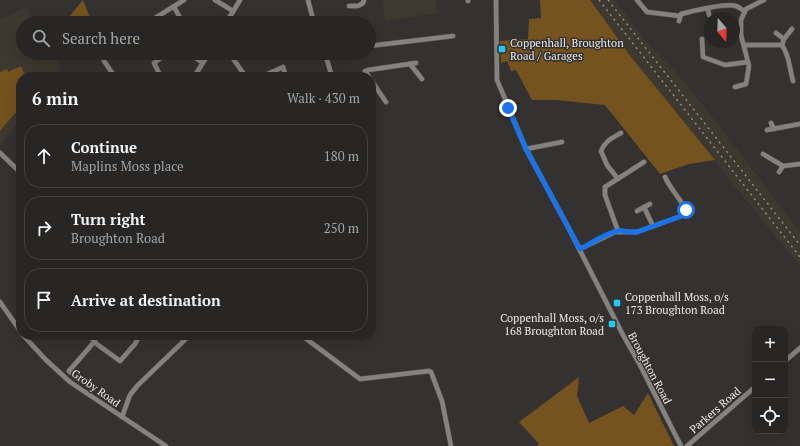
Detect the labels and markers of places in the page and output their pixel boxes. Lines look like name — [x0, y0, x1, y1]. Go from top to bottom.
place label: Coppenhall, Broughton Road / Garages — [510, 36, 624, 63]
marker: Coppenhall, Broughton Road / Garages — [497, 44, 507, 54]
place label: Coppenhall Moss, o/s 173 Broughton Road — [625, 290, 729, 317]
marker: Coppenhall Moss, o/s 173 Broughton Road — [612, 298, 622, 308]
place label: Coppenhall Moss, o/s 168 Broughton Road — [500, 311, 604, 338]
marker: Coppenhall Moss, o/s 168 Broughton Road — [607, 319, 617, 329]

